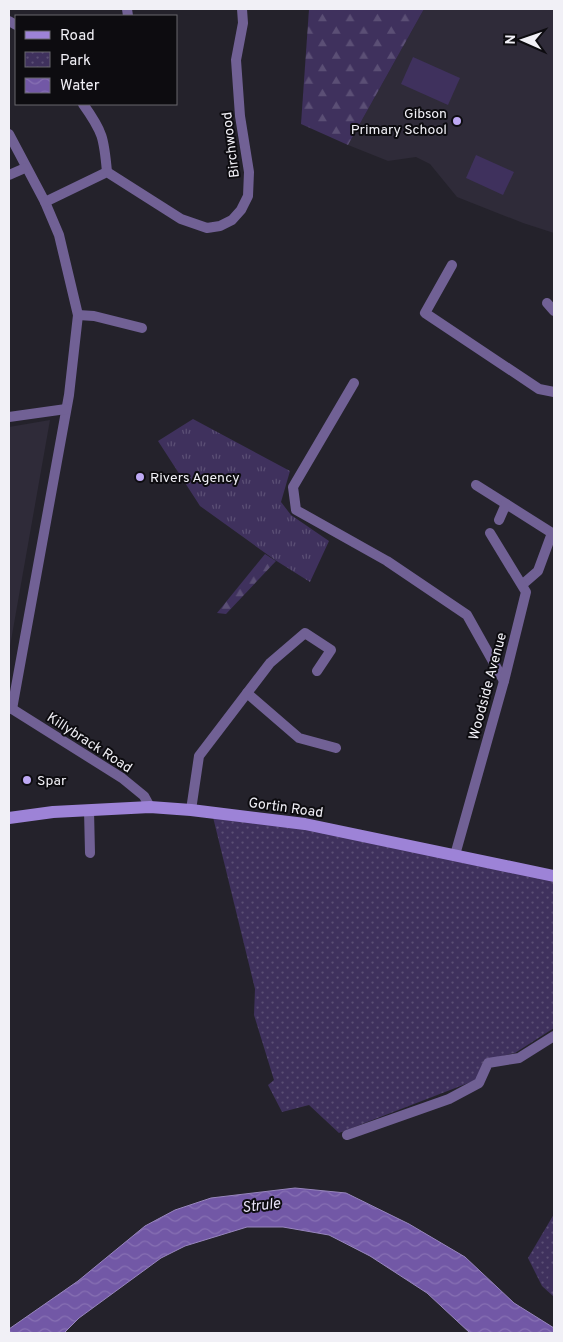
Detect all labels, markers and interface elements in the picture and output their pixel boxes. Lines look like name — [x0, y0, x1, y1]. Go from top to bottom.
legend — [15, 15, 178, 105]
north arrow — [498, 15, 548, 65]
text: Road — [60, 27, 95, 46]
text: N — [503, 34, 520, 45]
text: Park — [60, 52, 91, 71]
text: Water — [60, 77, 100, 96]
place label: Gibson Primary School — [351, 106, 447, 139]
street label: Birchwood — [219, 111, 244, 179]
marker: Gibson Primary School — [451, 115, 463, 127]
place label: Rivers Agency — [150, 470, 240, 487]
marker: Rivers Agency — [134, 471, 146, 483]
street label: Woodside Avenue — [466, 631, 511, 742]
street label: Killybrack Road — [43, 709, 135, 777]
place label: Spar — [37, 773, 67, 790]
marker: Spar — [21, 774, 33, 786]
street label: Gortin Road — [247, 795, 324, 822]
water label: Strule — [241, 1195, 282, 1218]

